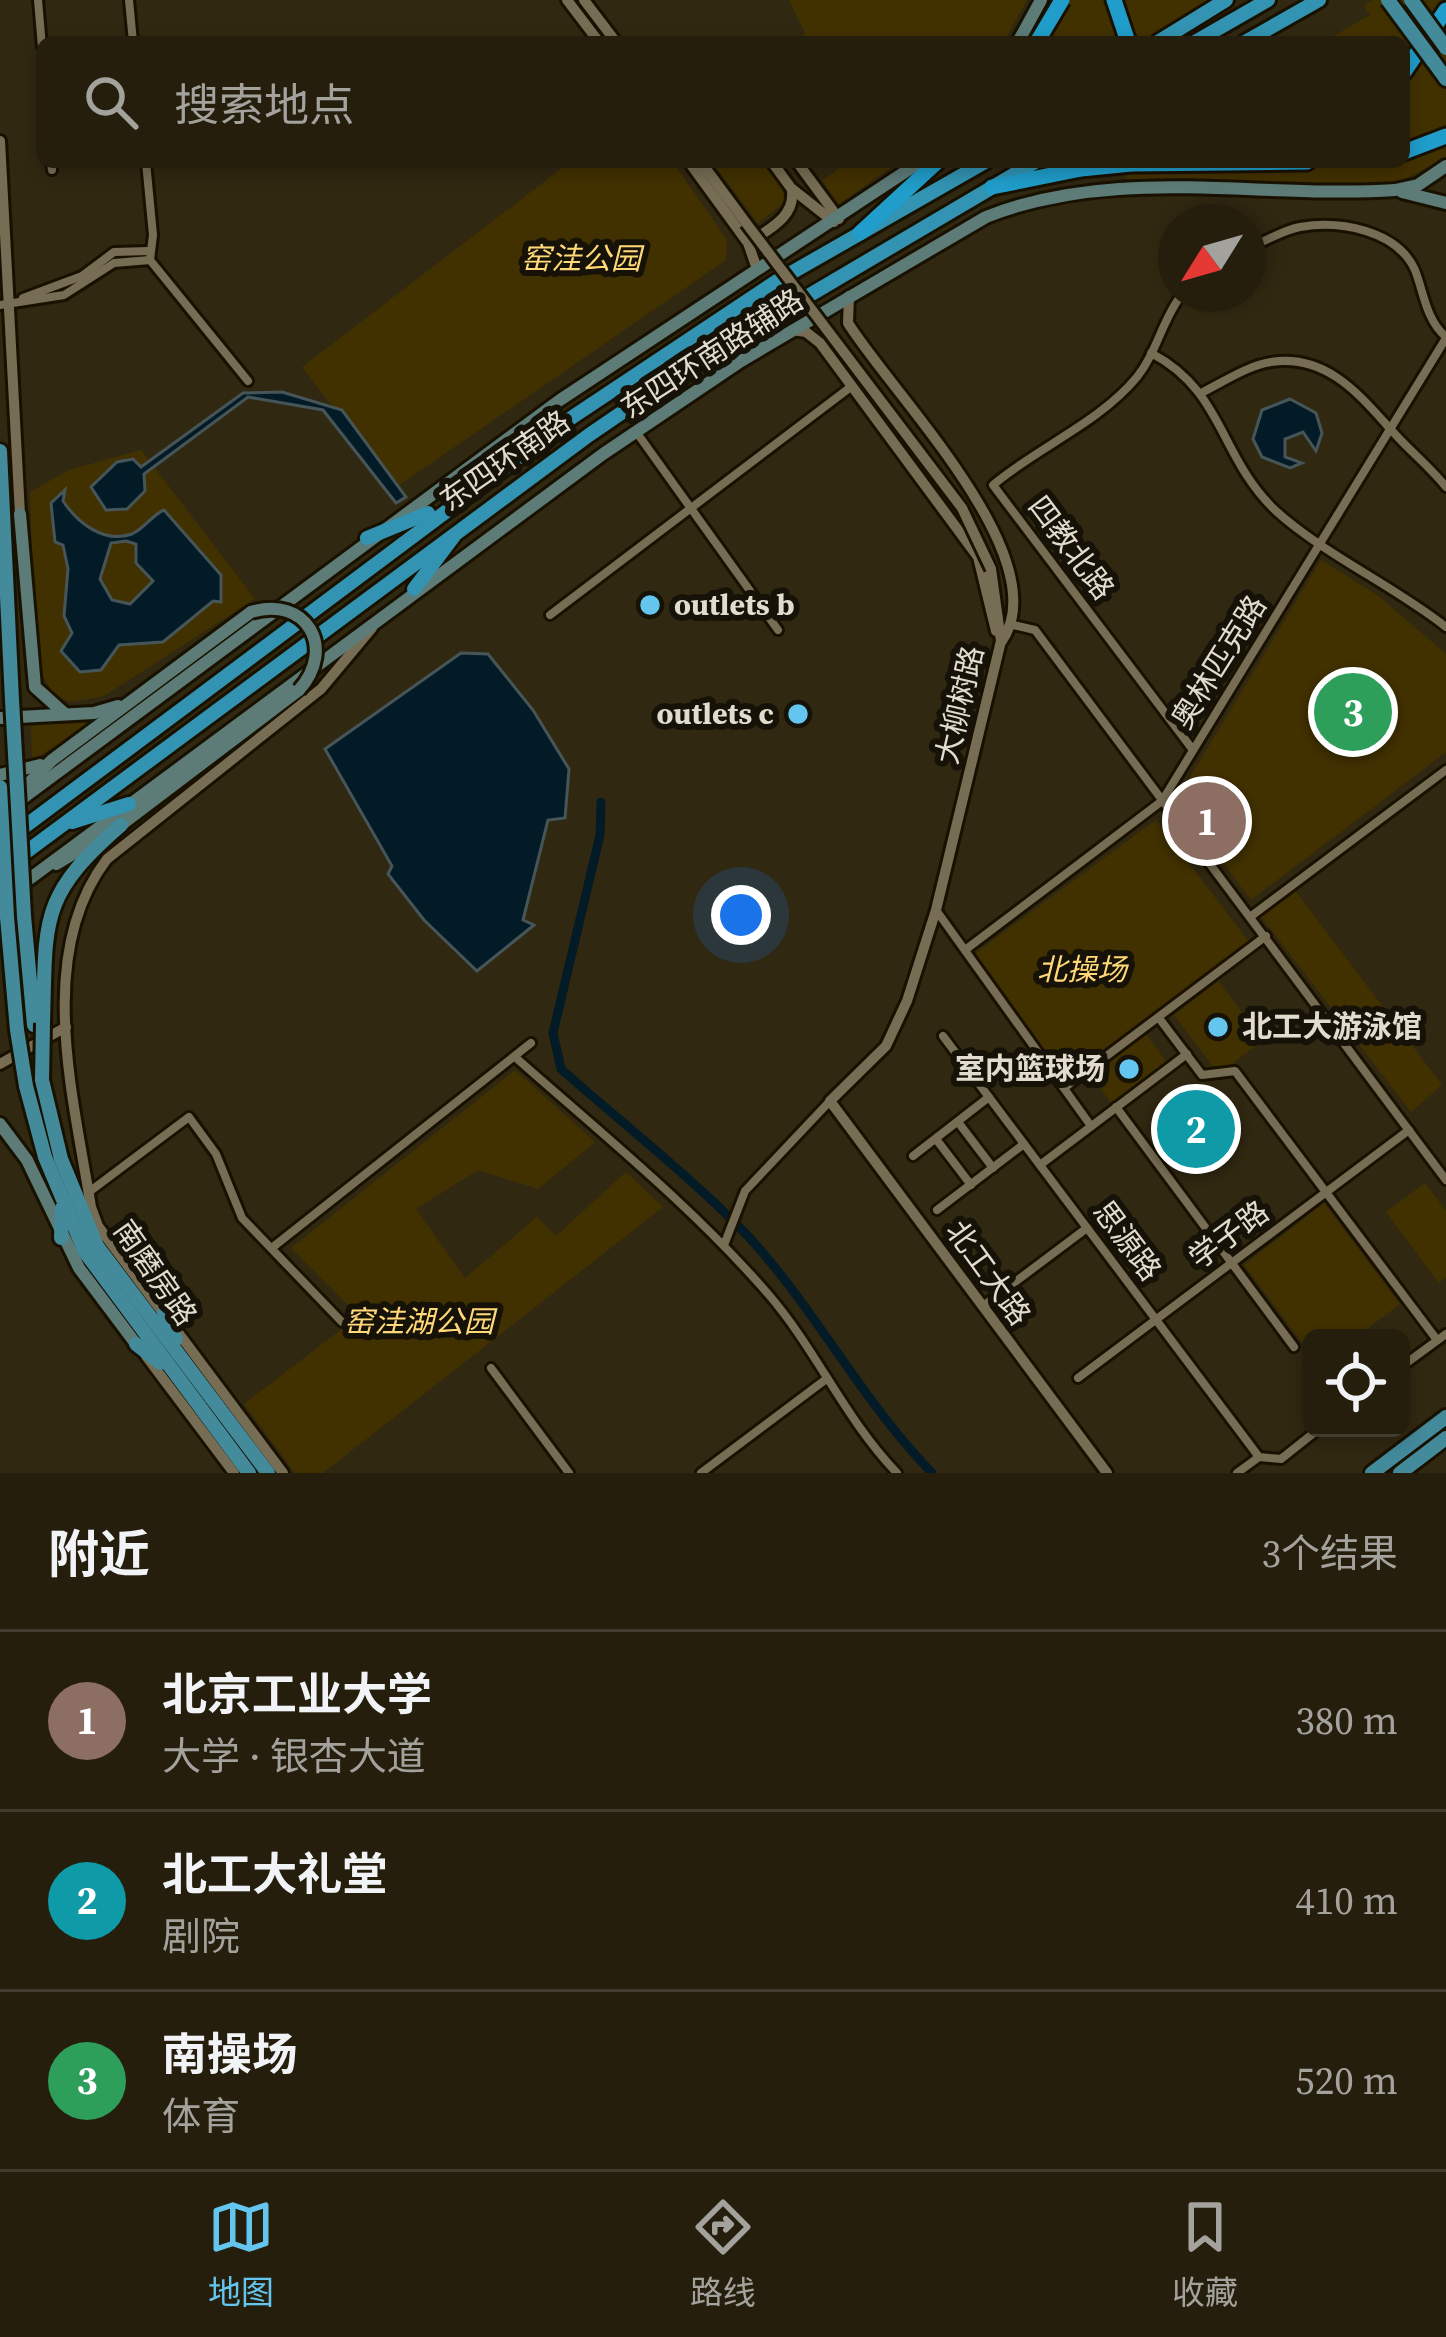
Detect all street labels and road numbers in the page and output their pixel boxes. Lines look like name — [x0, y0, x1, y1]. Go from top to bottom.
street label: 东四环南路辅路 — [613, 279, 811, 428]
street label: 东四环南路 — [432, 401, 578, 520]
street label: 四教北路 — [1019, 487, 1124, 608]
street label: 奥林匹克路 — [1161, 587, 1276, 736]
street label: 大柳树路 — [926, 642, 993, 768]
street label: 学子路 — [1180, 1191, 1277, 1278]
street label: 思源路 — [1084, 1192, 1171, 1289]
street label: 南磨房路 — [104, 1212, 207, 1334]
street label: 北工大路 — [937, 1212, 1040, 1333]

